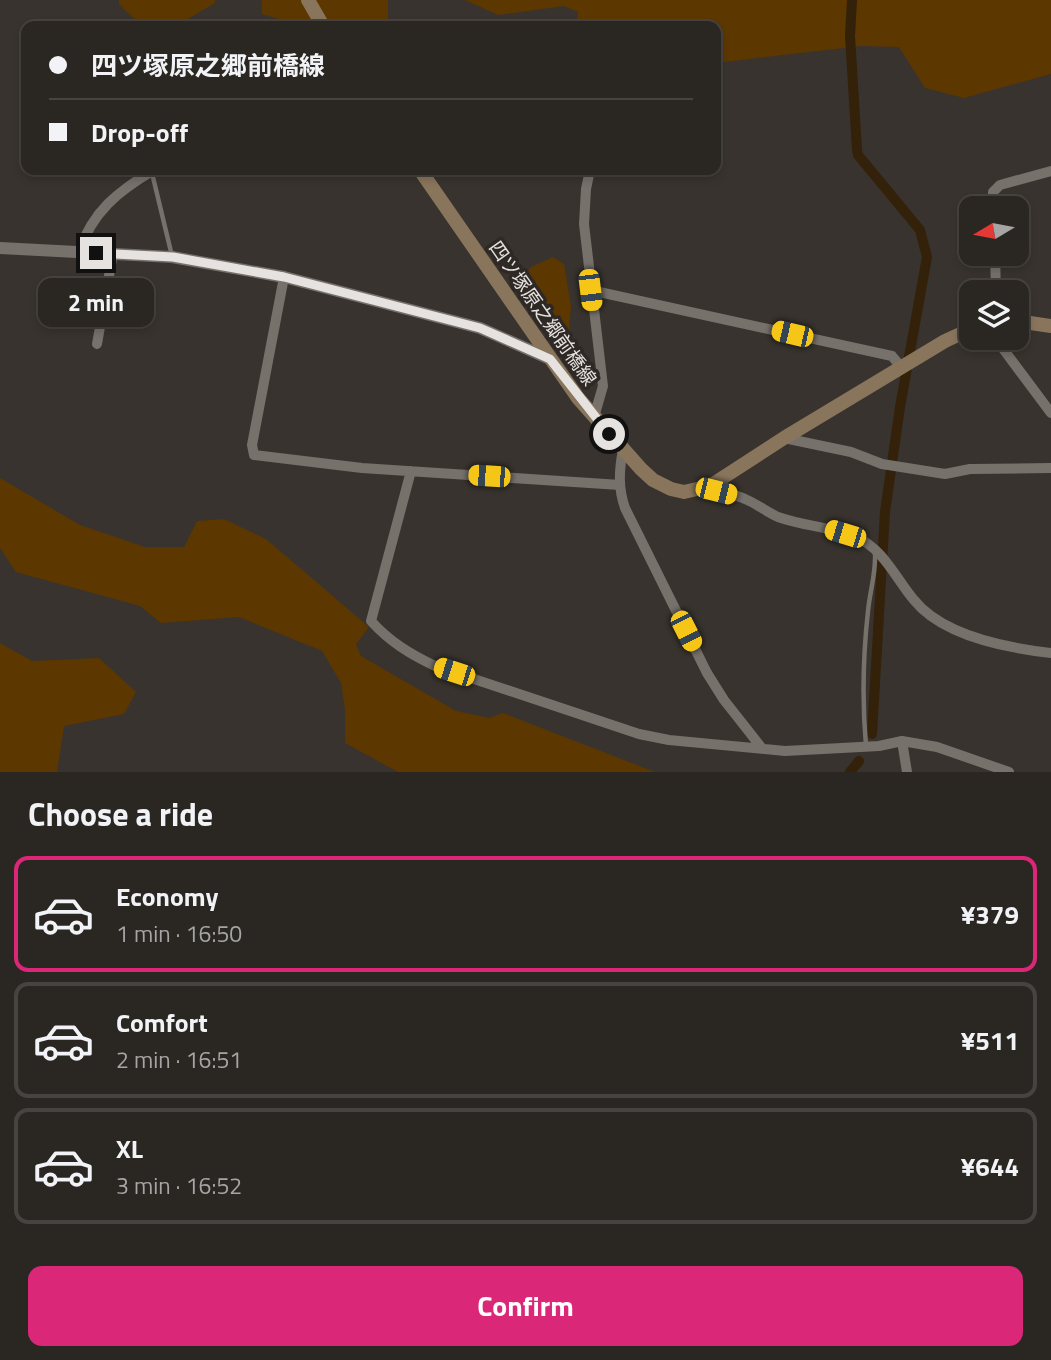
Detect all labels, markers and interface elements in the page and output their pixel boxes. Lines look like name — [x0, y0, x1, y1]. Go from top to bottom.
text: 四ツ塚原之郷前橋線 — [91, 46, 325, 85]
text: Drop-off — [91, 113, 188, 152]
north arrow — [959, 196, 1029, 266]
map controls — [959, 196, 1029, 350]
street label: 四ツ塚原之郷前橋線 — [482, 234, 604, 391]
route end — [80, 237, 112, 269]
car — [578, 268, 603, 312]
callout: 2 min — [38, 278, 154, 326]
button: layers — [959, 280, 1029, 350]
text: 2 min — [68, 285, 124, 320]
car — [770, 319, 815, 349]
route start — [593, 418, 625, 450]
car — [468, 464, 511, 488]
car — [694, 476, 739, 506]
car — [822, 518, 869, 550]
car — [668, 608, 705, 654]
car — [431, 656, 478, 688]
text: Choose a ride — [28, 790, 213, 838]
text: Economy — [116, 877, 218, 916]
icon: car — [32, 883, 95, 946]
text: ¥379 — [961, 895, 1019, 934]
text: 1 min · 16:50 — [116, 916, 242, 951]
text: Comfort — [116, 1003, 208, 1042]
icon: car — [32, 1009, 95, 1072]
text: ¥511 — [961, 1021, 1019, 1060]
text: 2 min · 16:51 — [116, 1042, 242, 1077]
text: XL — [116, 1129, 143, 1168]
icon: car — [32, 1135, 95, 1198]
text: ¥644 — [961, 1147, 1019, 1186]
text: 3 min · 16:52 — [116, 1168, 242, 1203]
button: Confirm — [28, 1266, 1023, 1346]

